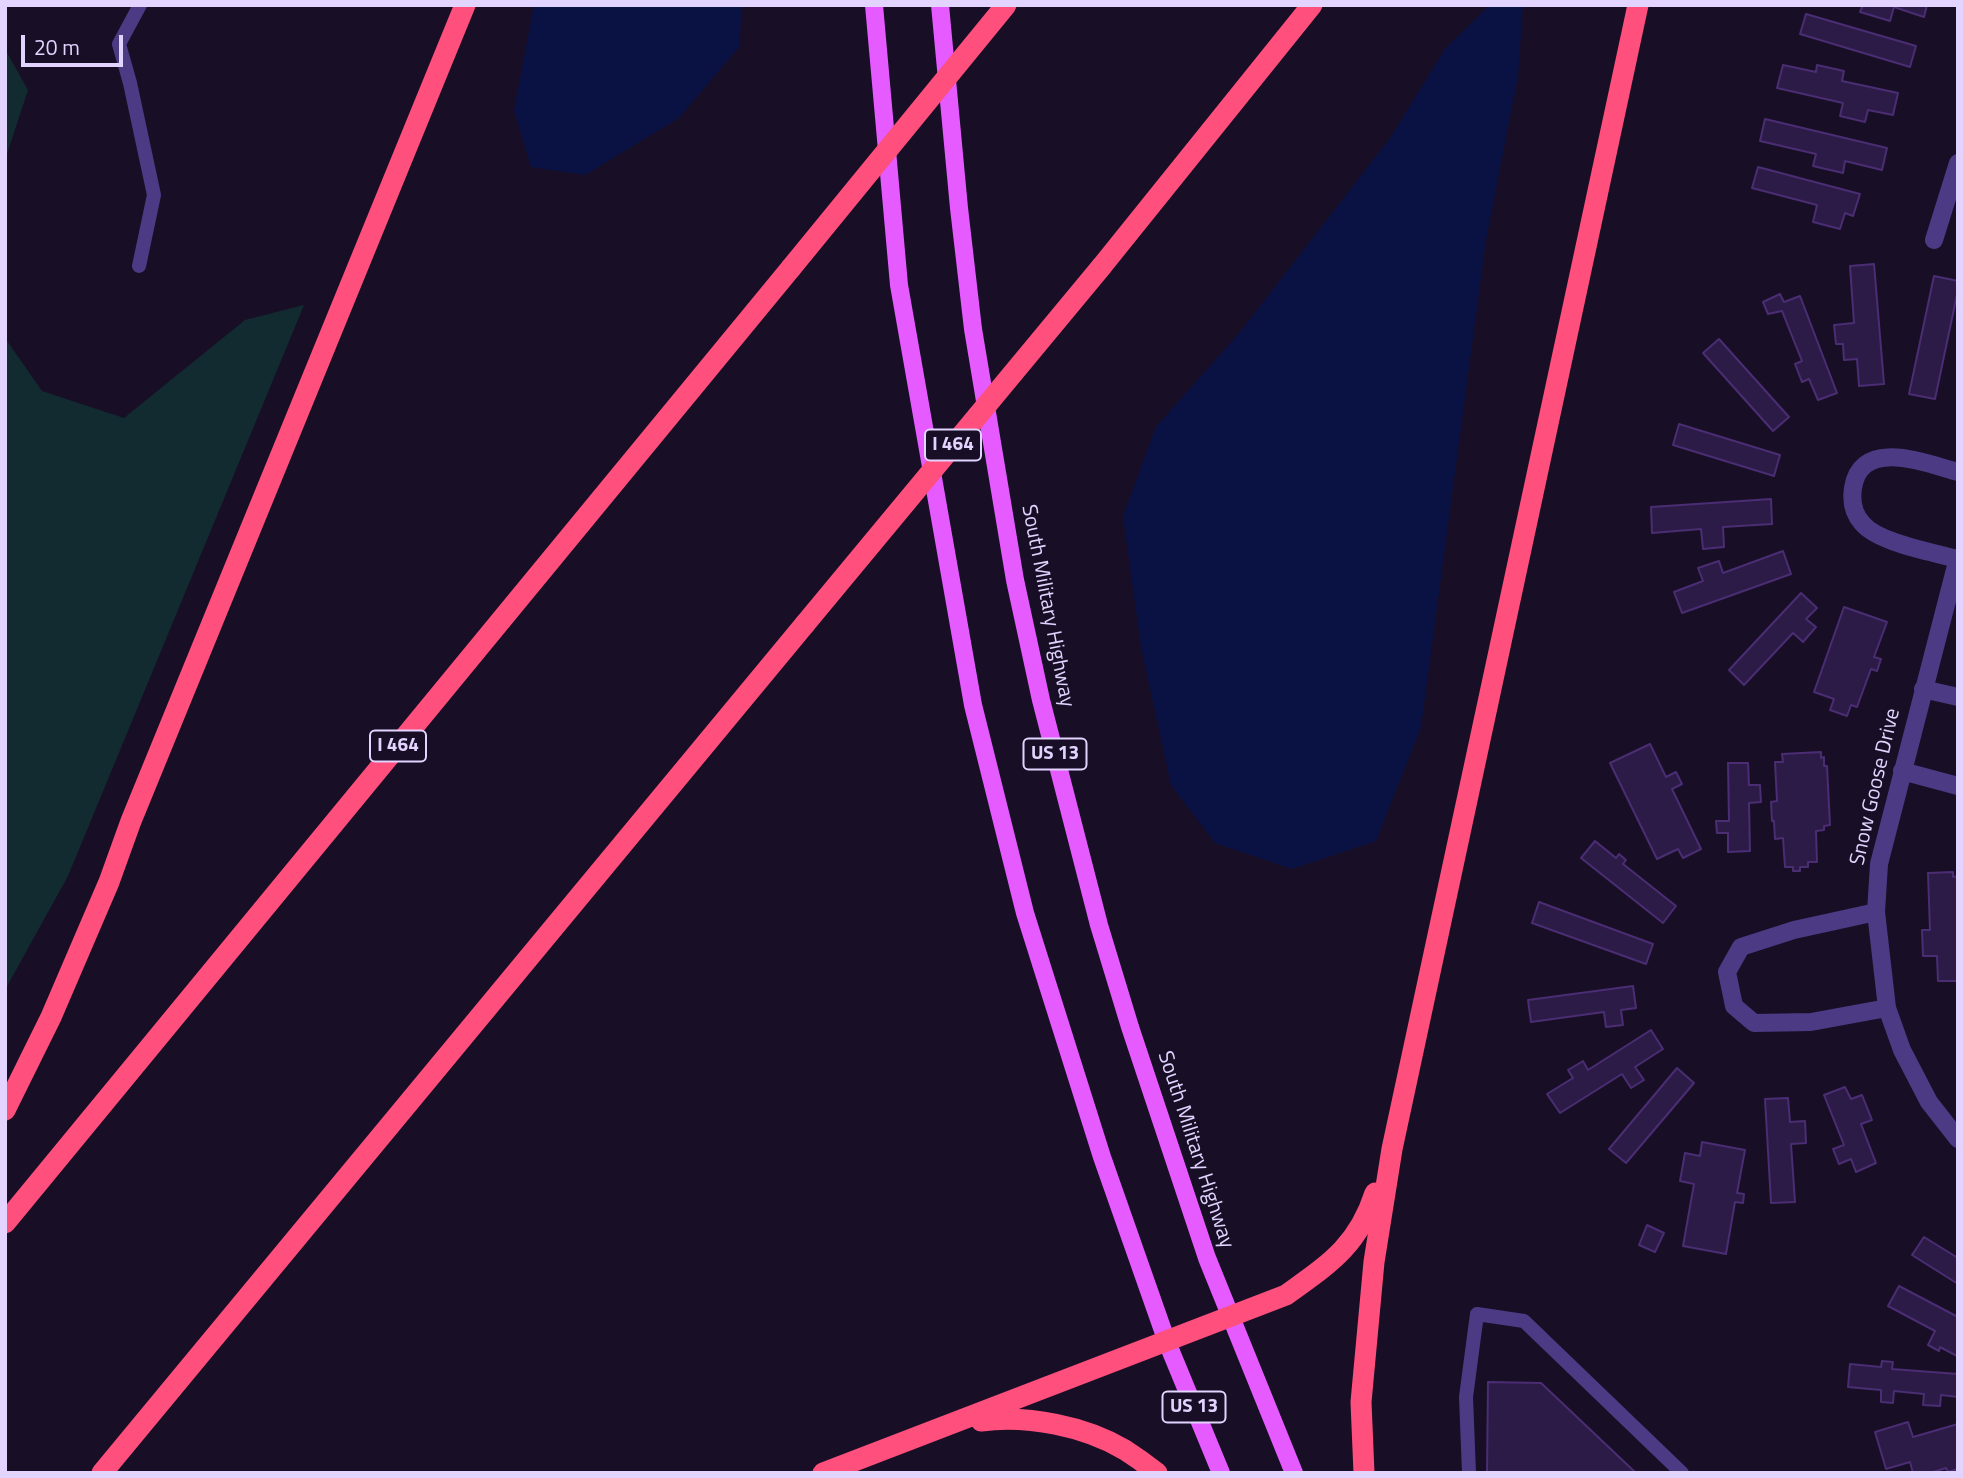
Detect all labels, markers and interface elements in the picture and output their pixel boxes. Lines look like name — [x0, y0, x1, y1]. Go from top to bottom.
scale bar — [24, 21, 126, 65]
text: 20 m — [34, 31, 80, 63]
road number: I 464 — [925, 430, 981, 460]
street label: South Military Highway — [1015, 503, 1079, 709]
street label: Snow Goose Drive — [1846, 706, 1906, 868]
road number: I 464 — [370, 730, 426, 762]
road number: US 13 — [1024, 738, 1086, 769]
street label: South Military Highway — [1151, 1048, 1239, 1252]
road number: US 13 — [1162, 1392, 1226, 1422]

